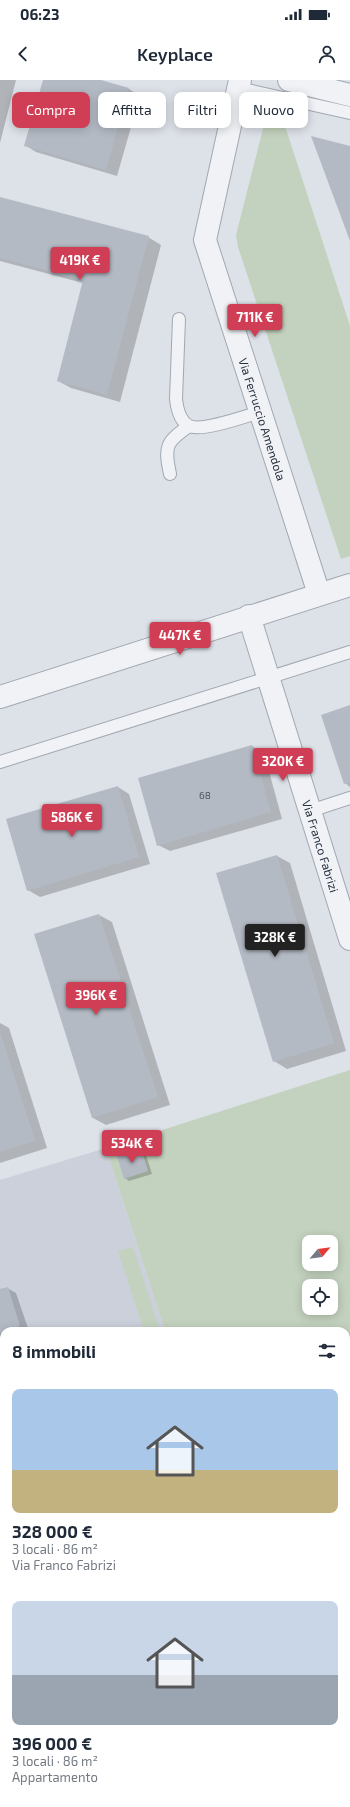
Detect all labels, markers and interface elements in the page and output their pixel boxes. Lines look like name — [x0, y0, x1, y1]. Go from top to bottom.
text: 06:23 — [20, 5, 59, 23]
icon: back — [12, 43, 34, 65]
text: Keyplace — [137, 43, 213, 65]
icon: person — [316, 43, 338, 65]
chip: Compra — [12, 92, 90, 128]
chip: Affitta — [98, 92, 166, 128]
chip: Filtri — [174, 92, 231, 128]
chip: Nuovo — [239, 92, 308, 128]
pin: 419K € — [47, 247, 113, 281]
text: 419K € — [60, 252, 100, 268]
pin: 711K € — [222, 304, 288, 338]
text: 711K € — [236, 309, 274, 325]
street label: Via Ferruccio Amendola — [236, 356, 289, 482]
pin: 447K € — [147, 622, 213, 656]
text: 447K € — [159, 627, 201, 643]
pin: 320K € — [250, 748, 316, 782]
text: 320K € — [262, 753, 304, 769]
house number: 68 — [199, 789, 211, 801]
street label: Via Franco Fabrizi — [300, 798, 342, 894]
pin: 586K € — [39, 804, 105, 838]
text: 586K € — [51, 809, 93, 825]
pin: 328K € — [242, 924, 308, 958]
text: 328K € — [254, 929, 296, 945]
pin: 396K € — [63, 982, 129, 1016]
text: 396K € — [75, 987, 117, 1003]
pin: 534K € — [99, 1130, 165, 1164]
text: 534K € — [111, 1135, 153, 1151]
north arrow — [302, 1235, 338, 1271]
map controls — [302, 1235, 338, 1315]
button: locate — [302, 1279, 338, 1315]
icon: filters — [316, 1340, 338, 1362]
text: 8 immobili — [12, 1341, 96, 1361]
icon: home — [139, 1415, 211, 1487]
text: 328 000 € — [12, 1521, 93, 1541]
text: 3 locali · 86 m² — [12, 1541, 98, 1557]
text: Via Franco Fabrizi — [12, 1557, 116, 1573]
icon: home — [139, 1627, 211, 1699]
text: 396 000 € — [12, 1733, 92, 1753]
text: 3 locali · 86 m² — [12, 1753, 98, 1769]
text: Appartamento — [12, 1769, 98, 1785]

